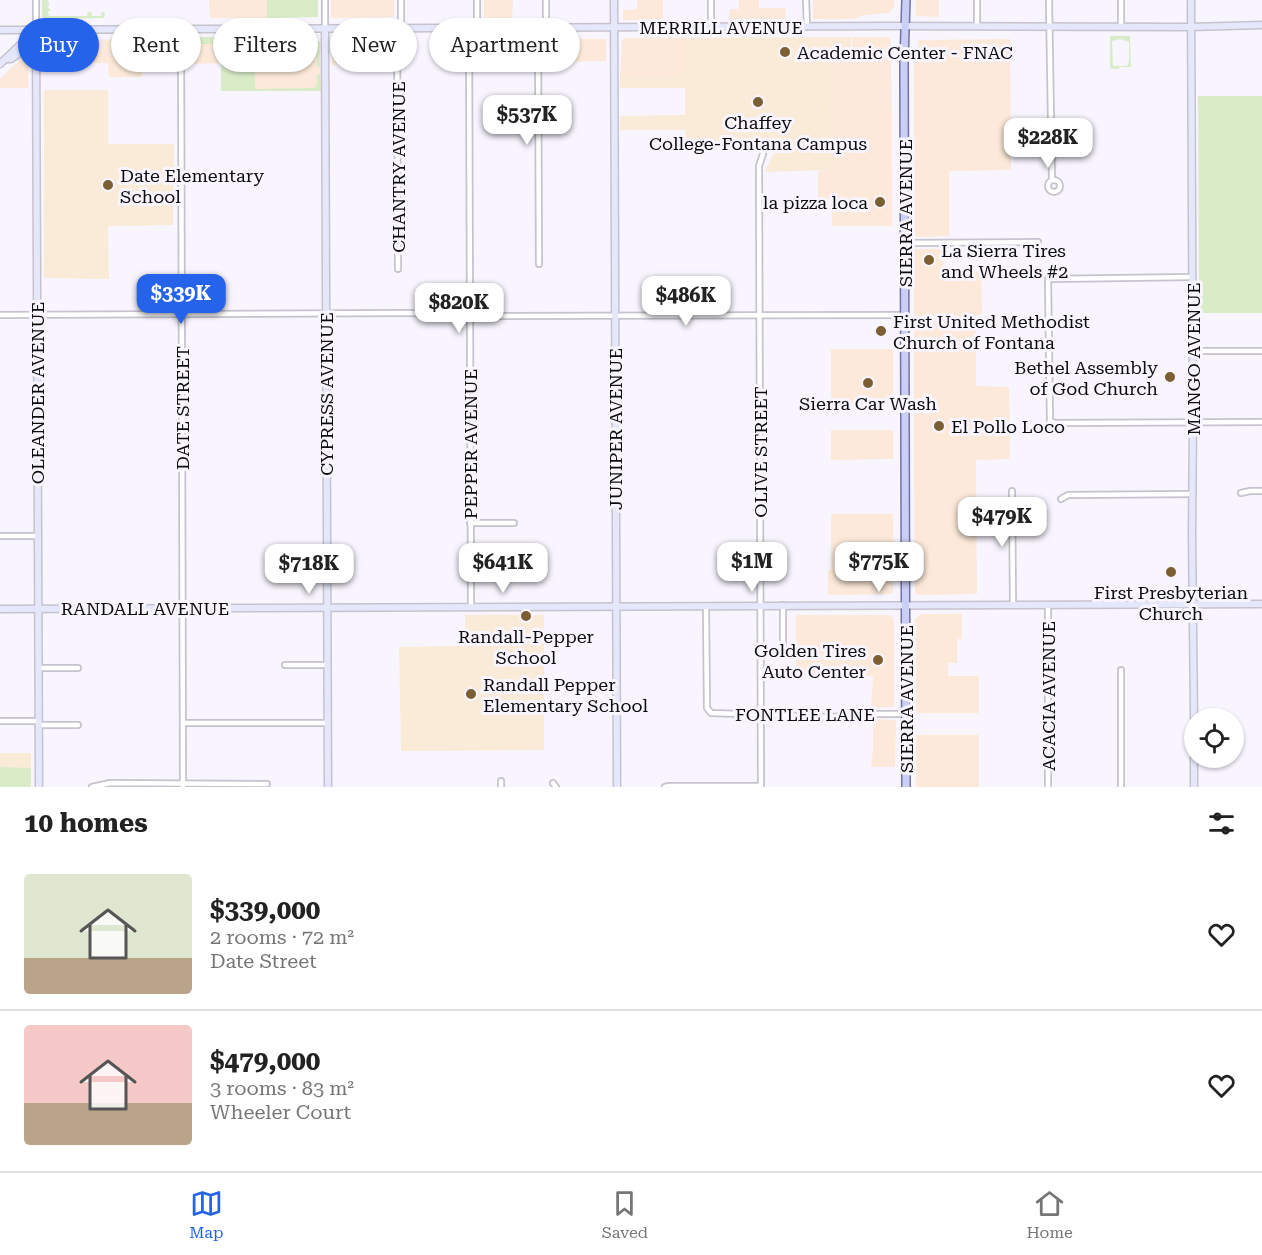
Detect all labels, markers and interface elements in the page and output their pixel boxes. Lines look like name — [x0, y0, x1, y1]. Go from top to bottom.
street label: MERRILL AVENUE — [639, 17, 803, 38]
chip: Buy — [18, 18, 99, 72]
chip: Rent — [111, 18, 201, 72]
chip: Filters — [213, 18, 318, 72]
chip: New — [330, 18, 417, 72]
chip: Apartment — [429, 18, 580, 72]
place label: Academic Center - FNAC — [797, 42, 1013, 63]
marker: Academic Center - FNAC — [778, 45, 792, 59]
street label: CHANTRY AVENUE — [388, 81, 409, 253]
pin: $537K — [485, 95, 569, 146]
marker: Chaffey College-Fontana Campus — [751, 95, 765, 109]
text: $537K — [497, 102, 557, 126]
place label: Chaffey College-Fontana Campus — [649, 112, 867, 154]
pin: $228K — [1006, 118, 1090, 169]
text: $228K — [1018, 125, 1078, 149]
street label: SIERRA AVENUE — [895, 139, 916, 287]
place label: Date Elementary School — [120, 165, 264, 207]
marker: Date Elementary School — [101, 178, 115, 192]
place label: la pizza loca — [763, 192, 868, 213]
marker: la pizza loca — [873, 195, 887, 209]
place label: La Sierra Tires and Wheels #2 — [941, 240, 1068, 282]
marker: La Sierra Tires and Wheels #2 — [922, 253, 936, 267]
pin: $339K — [139, 274, 223, 325]
pin: $486K — [644, 276, 728, 327]
text: $339K — [151, 281, 211, 305]
street label: MANGO AVENUE — [1183, 282, 1204, 436]
pin: $820K — [417, 283, 501, 334]
text: $486K — [656, 283, 716, 307]
text: $820K — [429, 290, 489, 314]
street label: OLEANDER AVENUE — [27, 302, 48, 484]
place label: First United Methodist Church of Fontana — [893, 311, 1090, 353]
street label: CYPRESS AVENUE — [316, 312, 337, 476]
marker: First United Methodist Church of Fontana — [874, 324, 888, 338]
street label: DATE STREET — [172, 346, 193, 470]
street label: JUNIPER AVENUE — [605, 348, 626, 510]
place label: Bethel Assembly of God Church — [1014, 357, 1158, 399]
street label: PEPPER AVENUE — [460, 369, 481, 519]
marker: Bethel Assembly of God Church — [1163, 370, 1177, 384]
marker: Sierra Car Wash — [861, 376, 875, 390]
street label: OLIVE STREET — [750, 386, 771, 518]
place label: Sierra Car Wash — [799, 393, 937, 414]
place label: El Pollo Loco — [951, 416, 1065, 437]
marker: El Pollo Loco — [932, 419, 946, 433]
pin: $479K — [960, 497, 1044, 548]
text: $479K — [972, 504, 1032, 528]
pin: $1M — [723, 542, 781, 593]
pin: $775K — [837, 542, 921, 593]
pin: $641K — [461, 543, 545, 594]
pin: $718K — [267, 544, 351, 595]
text: $1M — [731, 549, 773, 573]
text: $775K — [849, 549, 909, 573]
text: $641K — [473, 550, 533, 574]
text: $718K — [279, 551, 339, 575]
marker: First Presbyterian Church — [1164, 565, 1178, 579]
place label: First Presbyterian Church — [1094, 582, 1249, 624]
street label: RANDALL AVENUE — [61, 598, 229, 619]
marker: Randall-Pepper School — [519, 609, 533, 623]
street label: ACACIA AVENUE — [1038, 621, 1059, 771]
street label: SIERRA AVENUE — [896, 625, 917, 773]
place label: Randall-Pepper School — [458, 626, 594, 668]
place label: Golden Tires Auto Center — [754, 640, 866, 682]
marker: Golden Tires Auto Center — [871, 653, 885, 667]
place label: Randall Pepper Elementary School — [483, 674, 648, 716]
marker: Randall Pepper Elementary School — [464, 687, 478, 701]
street label: FONTLEE LANE — [735, 704, 875, 725]
map controls — [1184, 708, 1244, 768]
button: locate — [1184, 708, 1244, 768]
icon: filters — [1205, 807, 1238, 840]
text: 10 homes — [24, 808, 148, 838]
text: $339,000 — [210, 895, 320, 925]
icon: home — [72, 898, 144, 970]
icon: heart — [1205, 918, 1238, 951]
text: 2 rooms · 72 m² — [210, 925, 354, 949]
text: Date Street — [210, 949, 317, 973]
text: $479,000 — [210, 1046, 320, 1076]
icon: home — [72, 1049, 144, 1121]
icon: heart — [1205, 1069, 1238, 1102]
text: 3 rooms · 83 m² — [210, 1076, 354, 1100]
text: Wheeler Court — [210, 1100, 351, 1124]
tab: Map — [189, 1187, 223, 1242]
tab: Saved — [602, 1187, 648, 1242]
tab: Home — [1026, 1187, 1073, 1242]

